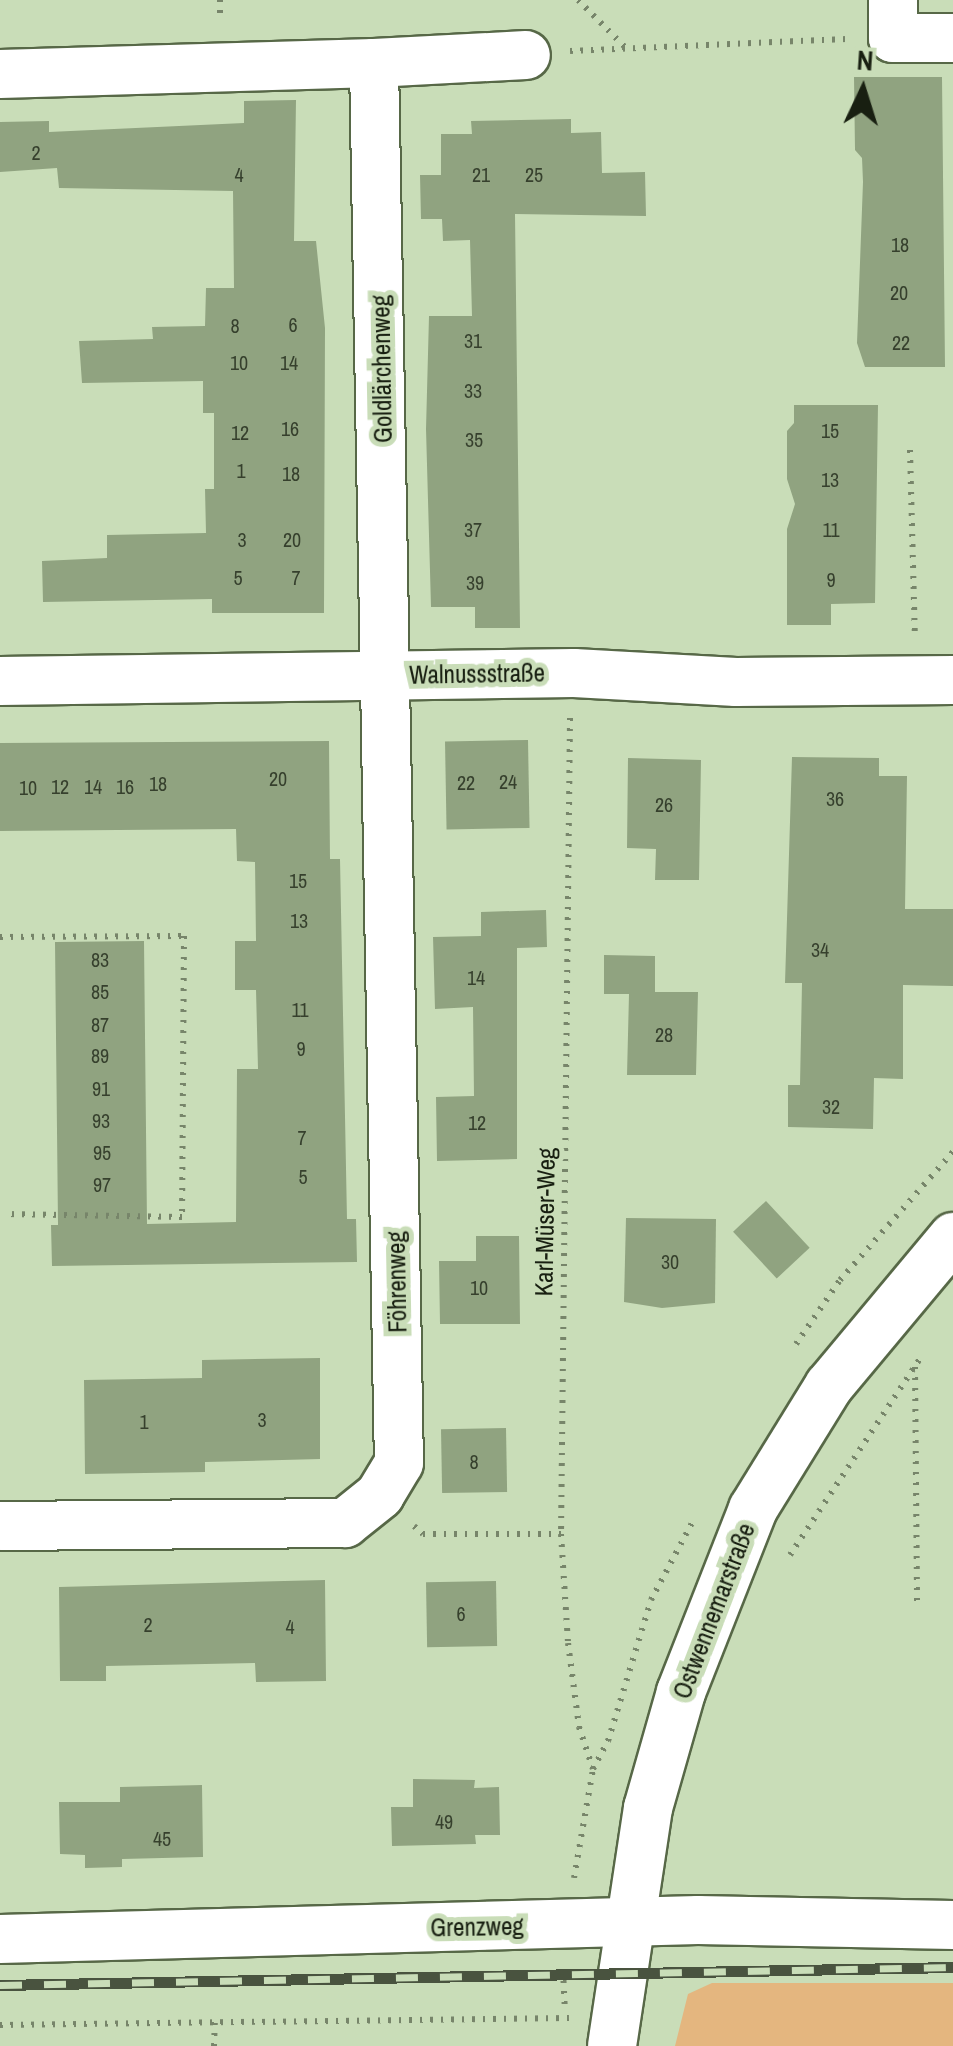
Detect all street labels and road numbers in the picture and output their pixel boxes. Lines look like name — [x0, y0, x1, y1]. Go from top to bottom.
street label: Goldlärchenweg — [366, 295, 398, 443]
street label: Walnussstraße — [409, 658, 545, 690]
street label: Karl-Müser-Weg — [529, 1147, 561, 1297]
street label: Föhrenweg — [381, 1231, 413, 1333]
street label: Ostwennemarstraße — [667, 1519, 761, 1703]
street label: Grenzweg — [430, 1911, 524, 1943]

